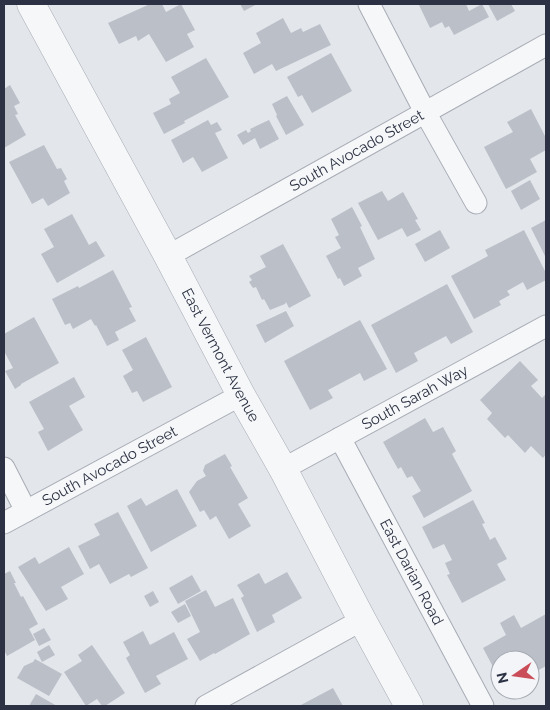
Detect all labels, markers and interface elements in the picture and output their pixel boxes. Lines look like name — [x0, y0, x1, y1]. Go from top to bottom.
street label: South Avocado Street — [286, 106, 427, 195]
street label: East Vermont Avenue — [178, 285, 263, 425]
street label: South Sarah Way — [358, 361, 471, 434]
street label: South Avocado Street — [39, 422, 180, 510]
street label: East Darian Road — [376, 516, 447, 628]
north arrow — [490, 650, 540, 700]
text: N — [493, 671, 511, 685]

